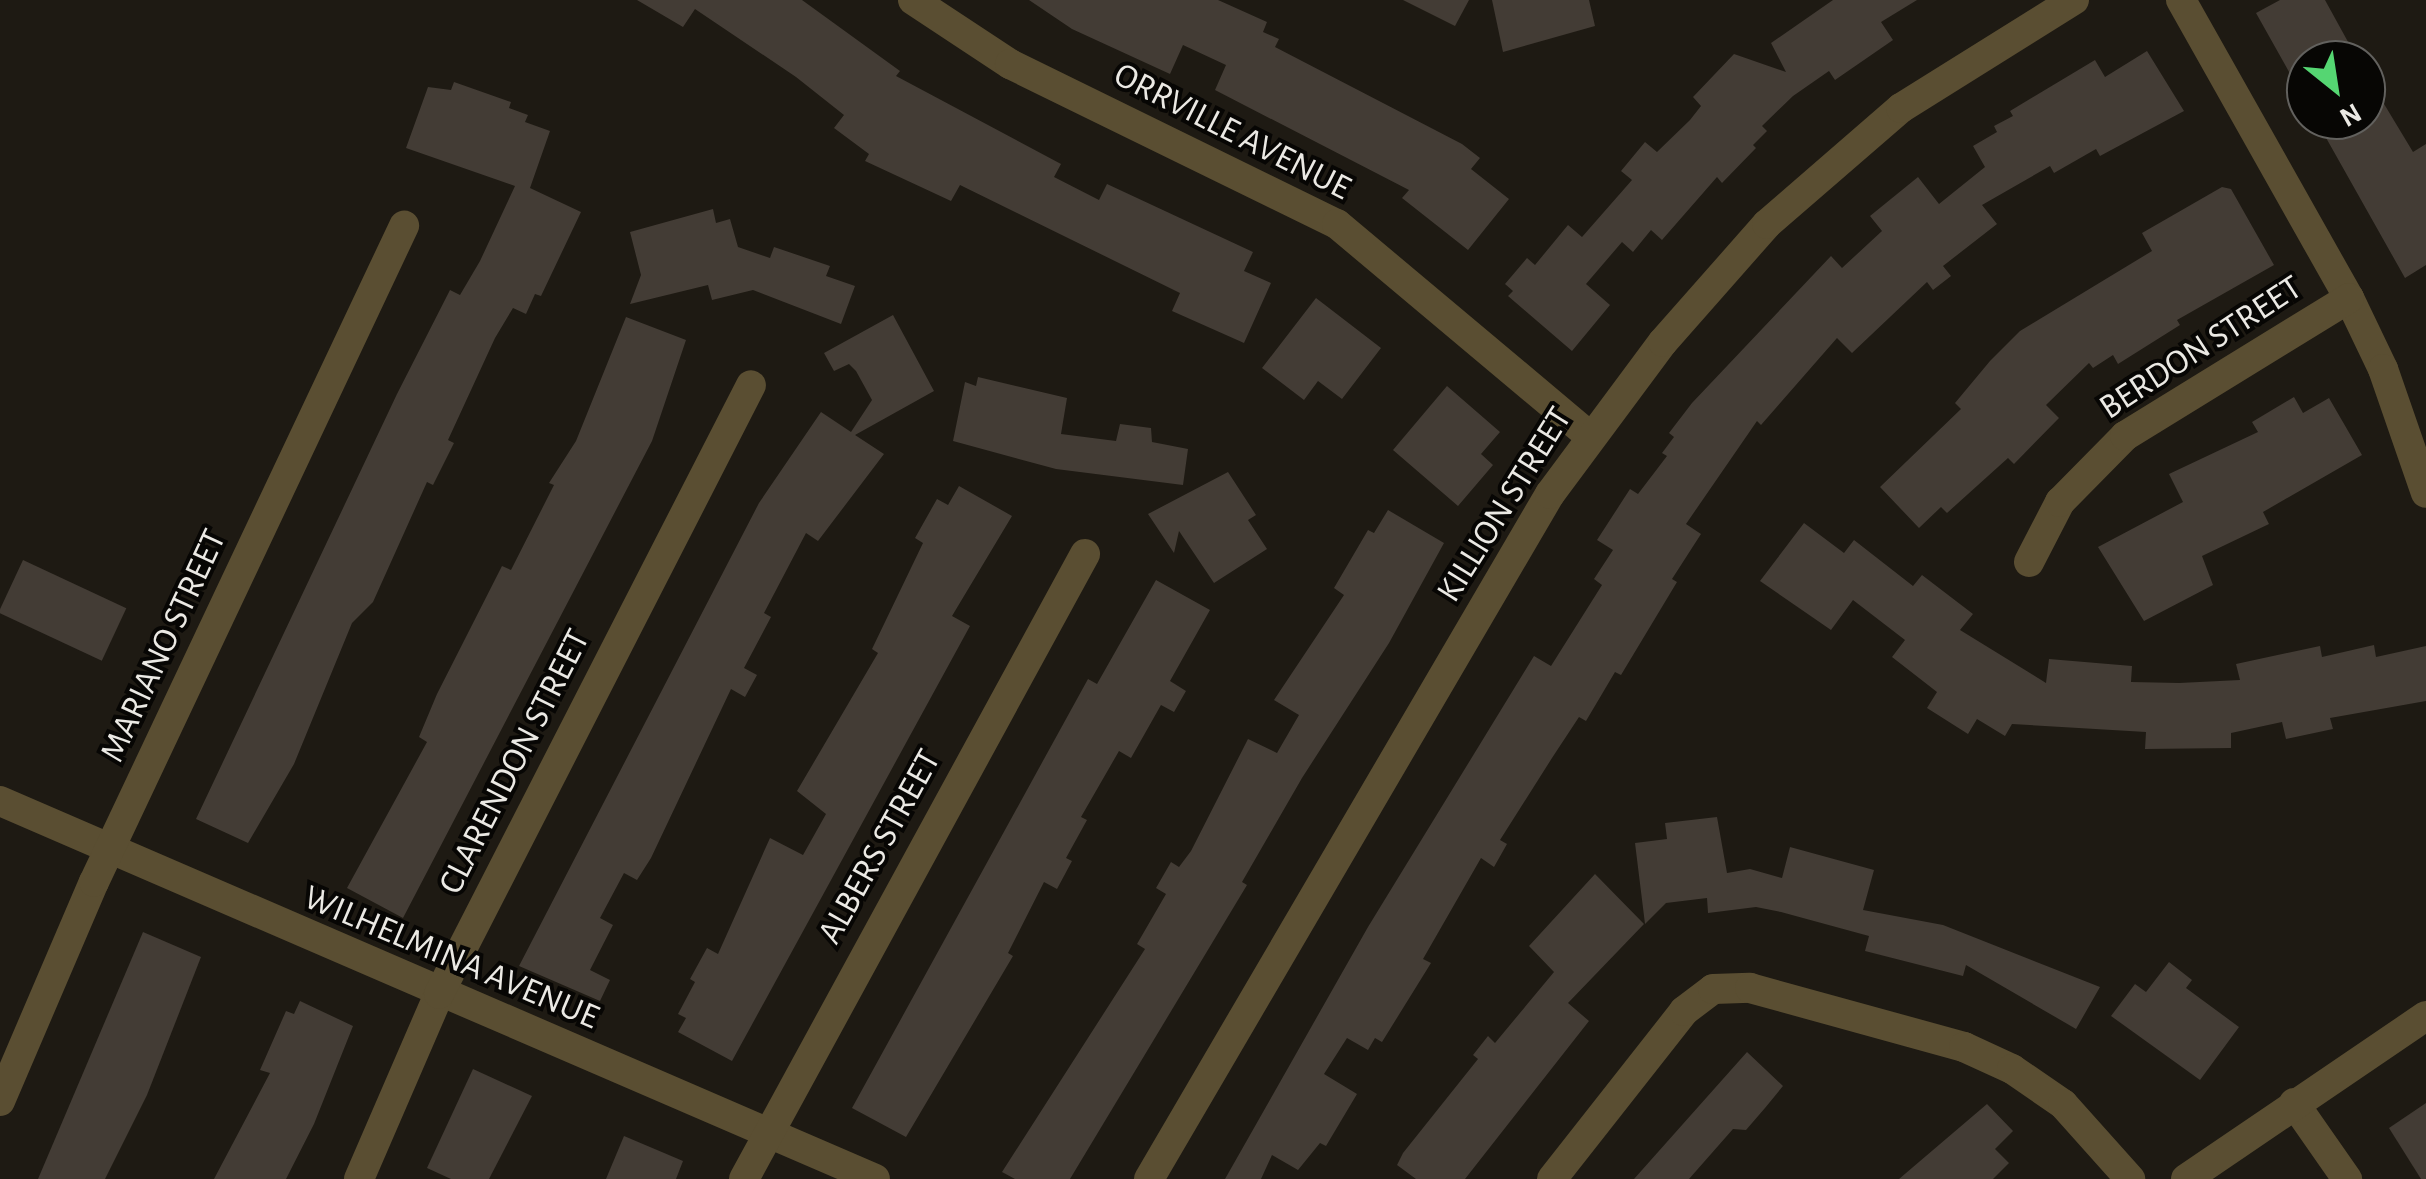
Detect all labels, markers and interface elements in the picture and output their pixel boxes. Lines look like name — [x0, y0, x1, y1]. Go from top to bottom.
north arrow — [2286, 40, 2386, 140]
street label: ORRVILLE AVENUE — [1107, 54, 1357, 210]
text: N — [2335, 97, 2365, 131]
street label: BERDON STREET — [2092, 267, 2310, 429]
street label: KILLION STREET — [1428, 400, 1582, 610]
street label: MARIANO STREET — [92, 523, 236, 769]
street label: CLARENDON STREET — [430, 623, 600, 901]
street label: ALBERS STREET — [809, 743, 951, 951]
street label: WILHELMINA AVENUE — [297, 877, 605, 1039]

